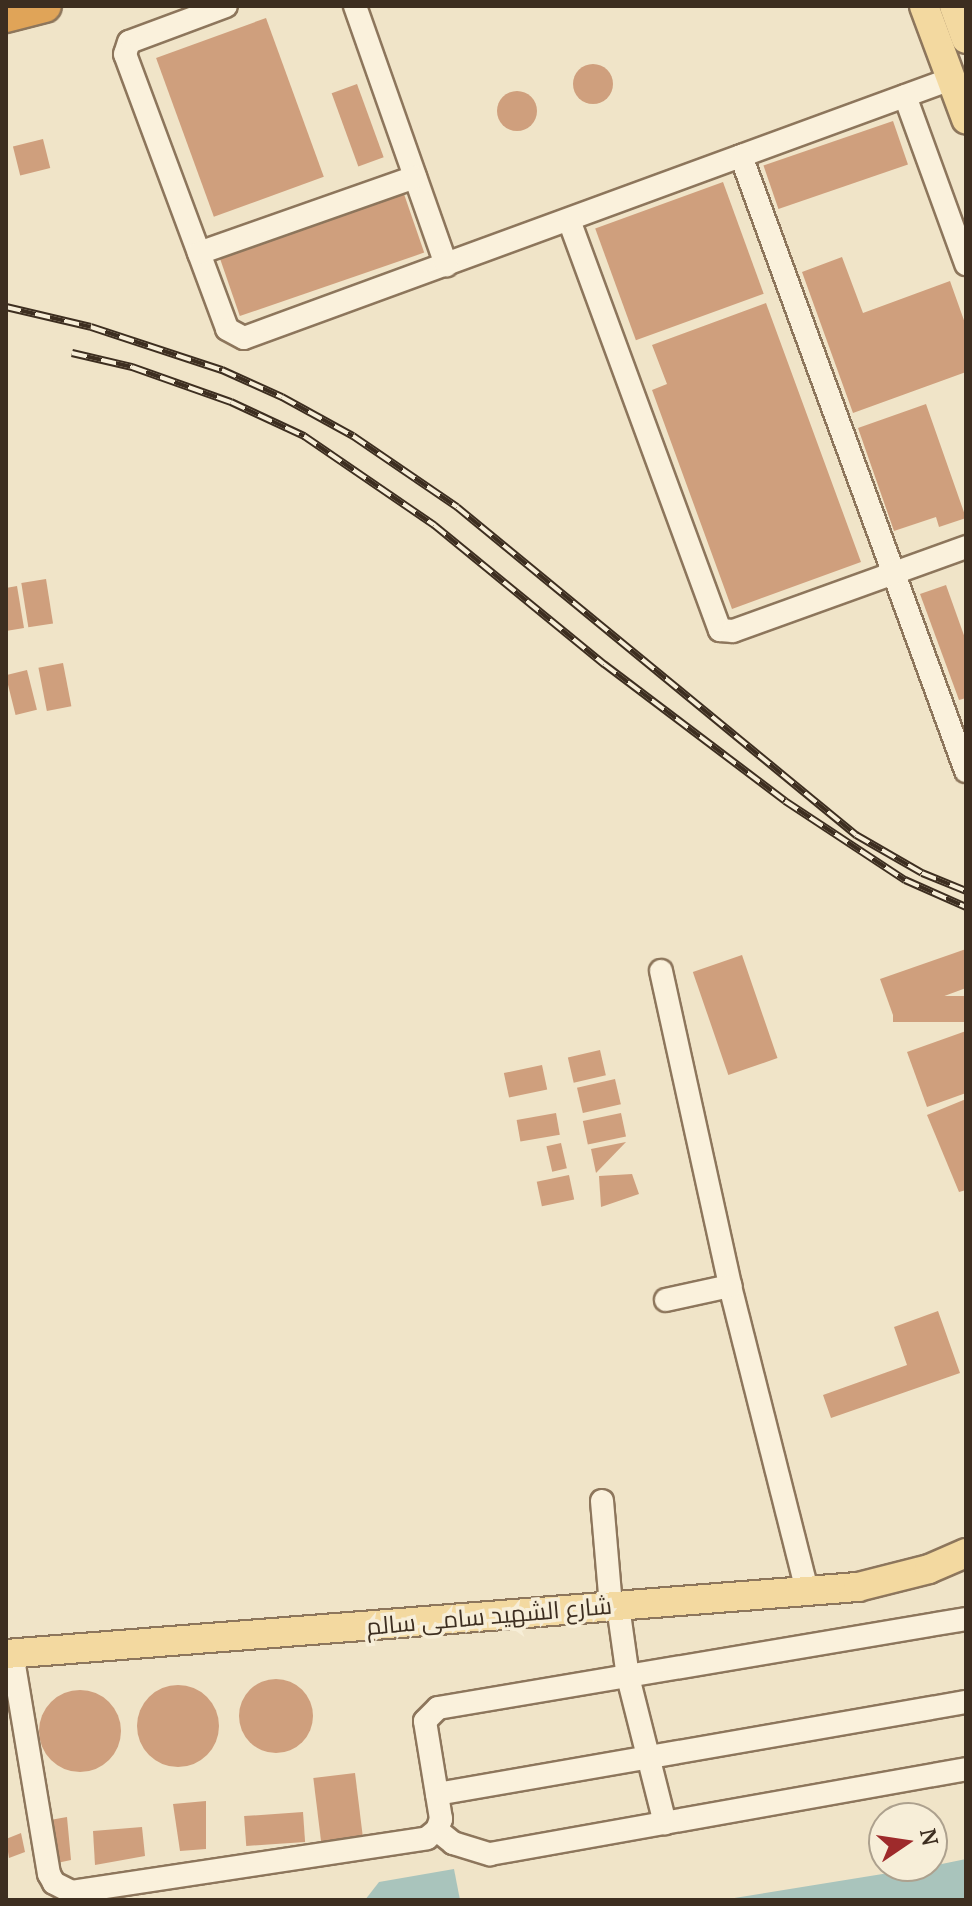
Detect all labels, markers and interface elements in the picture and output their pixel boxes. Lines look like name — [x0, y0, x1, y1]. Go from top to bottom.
street label: شارع الشهيد سامى سالم — [365, 1591, 613, 1641]
north arrow — [868, 1802, 948, 1882]
text: N — [914, 1826, 946, 1848]

